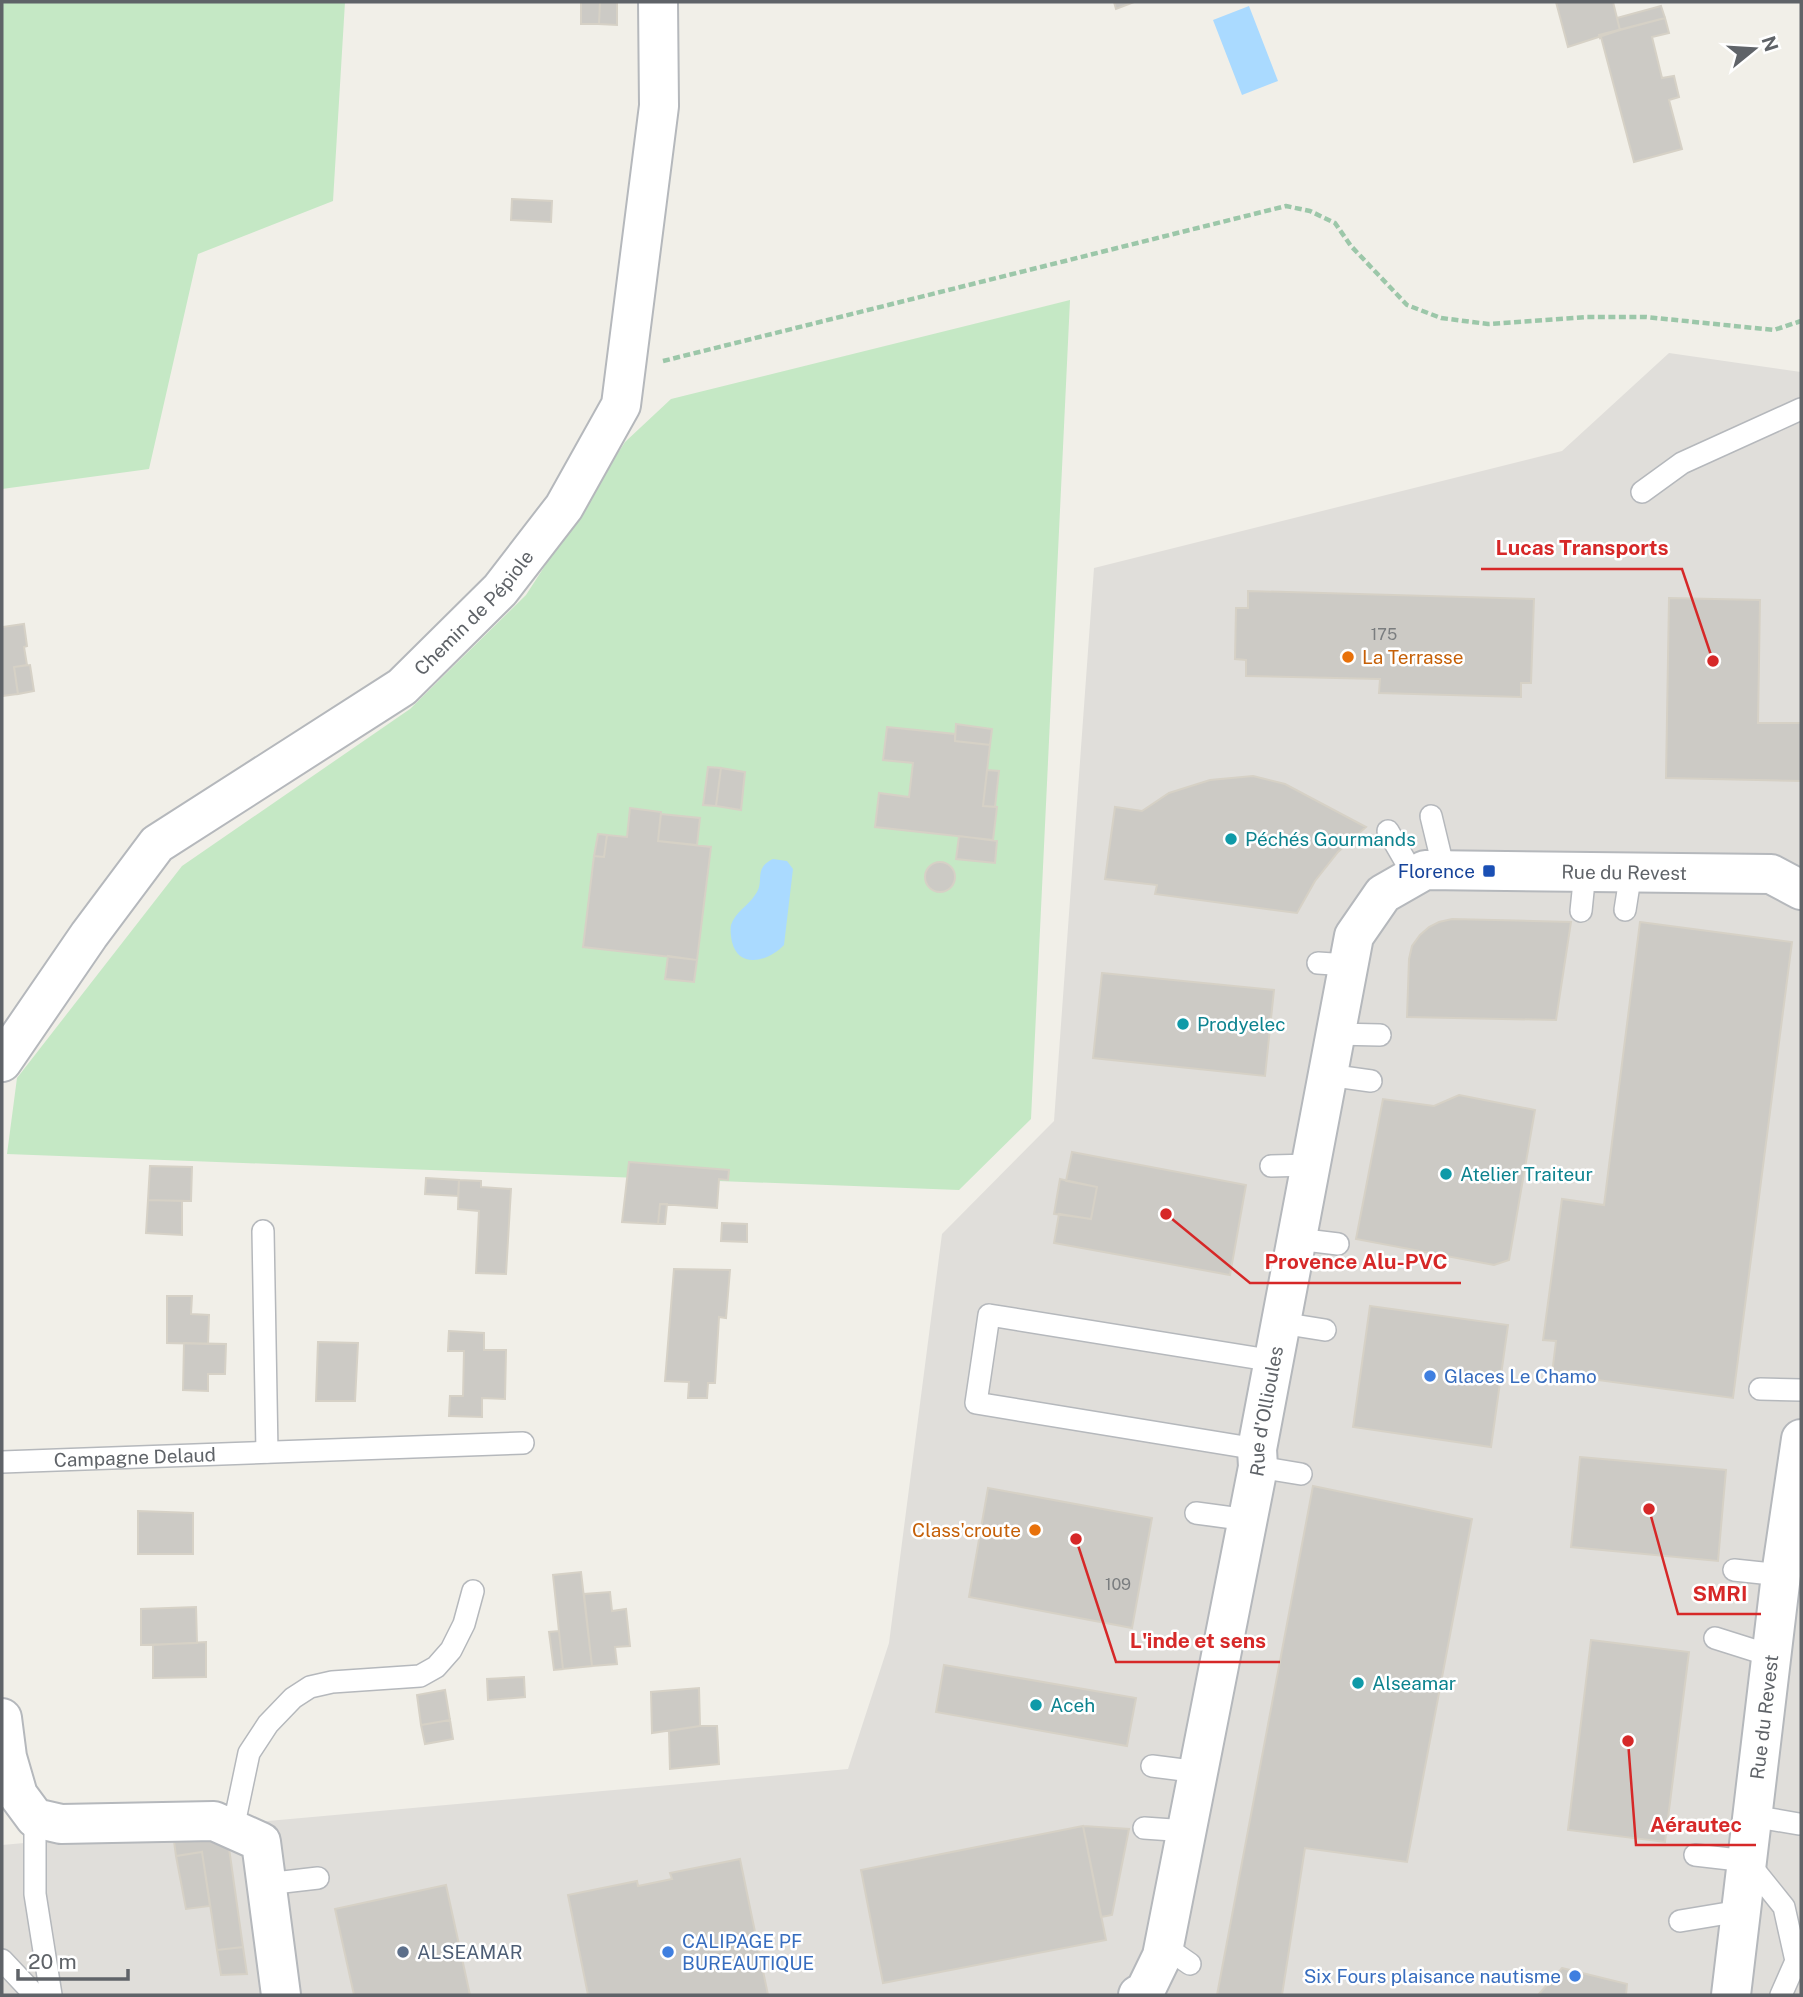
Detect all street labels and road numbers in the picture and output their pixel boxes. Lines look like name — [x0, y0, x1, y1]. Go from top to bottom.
street label: Chemin de Pépiole — [410, 546, 538, 680]
street label: Rue du Revest — [1561, 861, 1687, 884]
street label: Rue d'Ollioules — [1245, 1344, 1287, 1478]
street label: Campagne Delaud — [53, 1443, 216, 1471]
street label: Rue du Revest — [1746, 1653, 1782, 1781]

